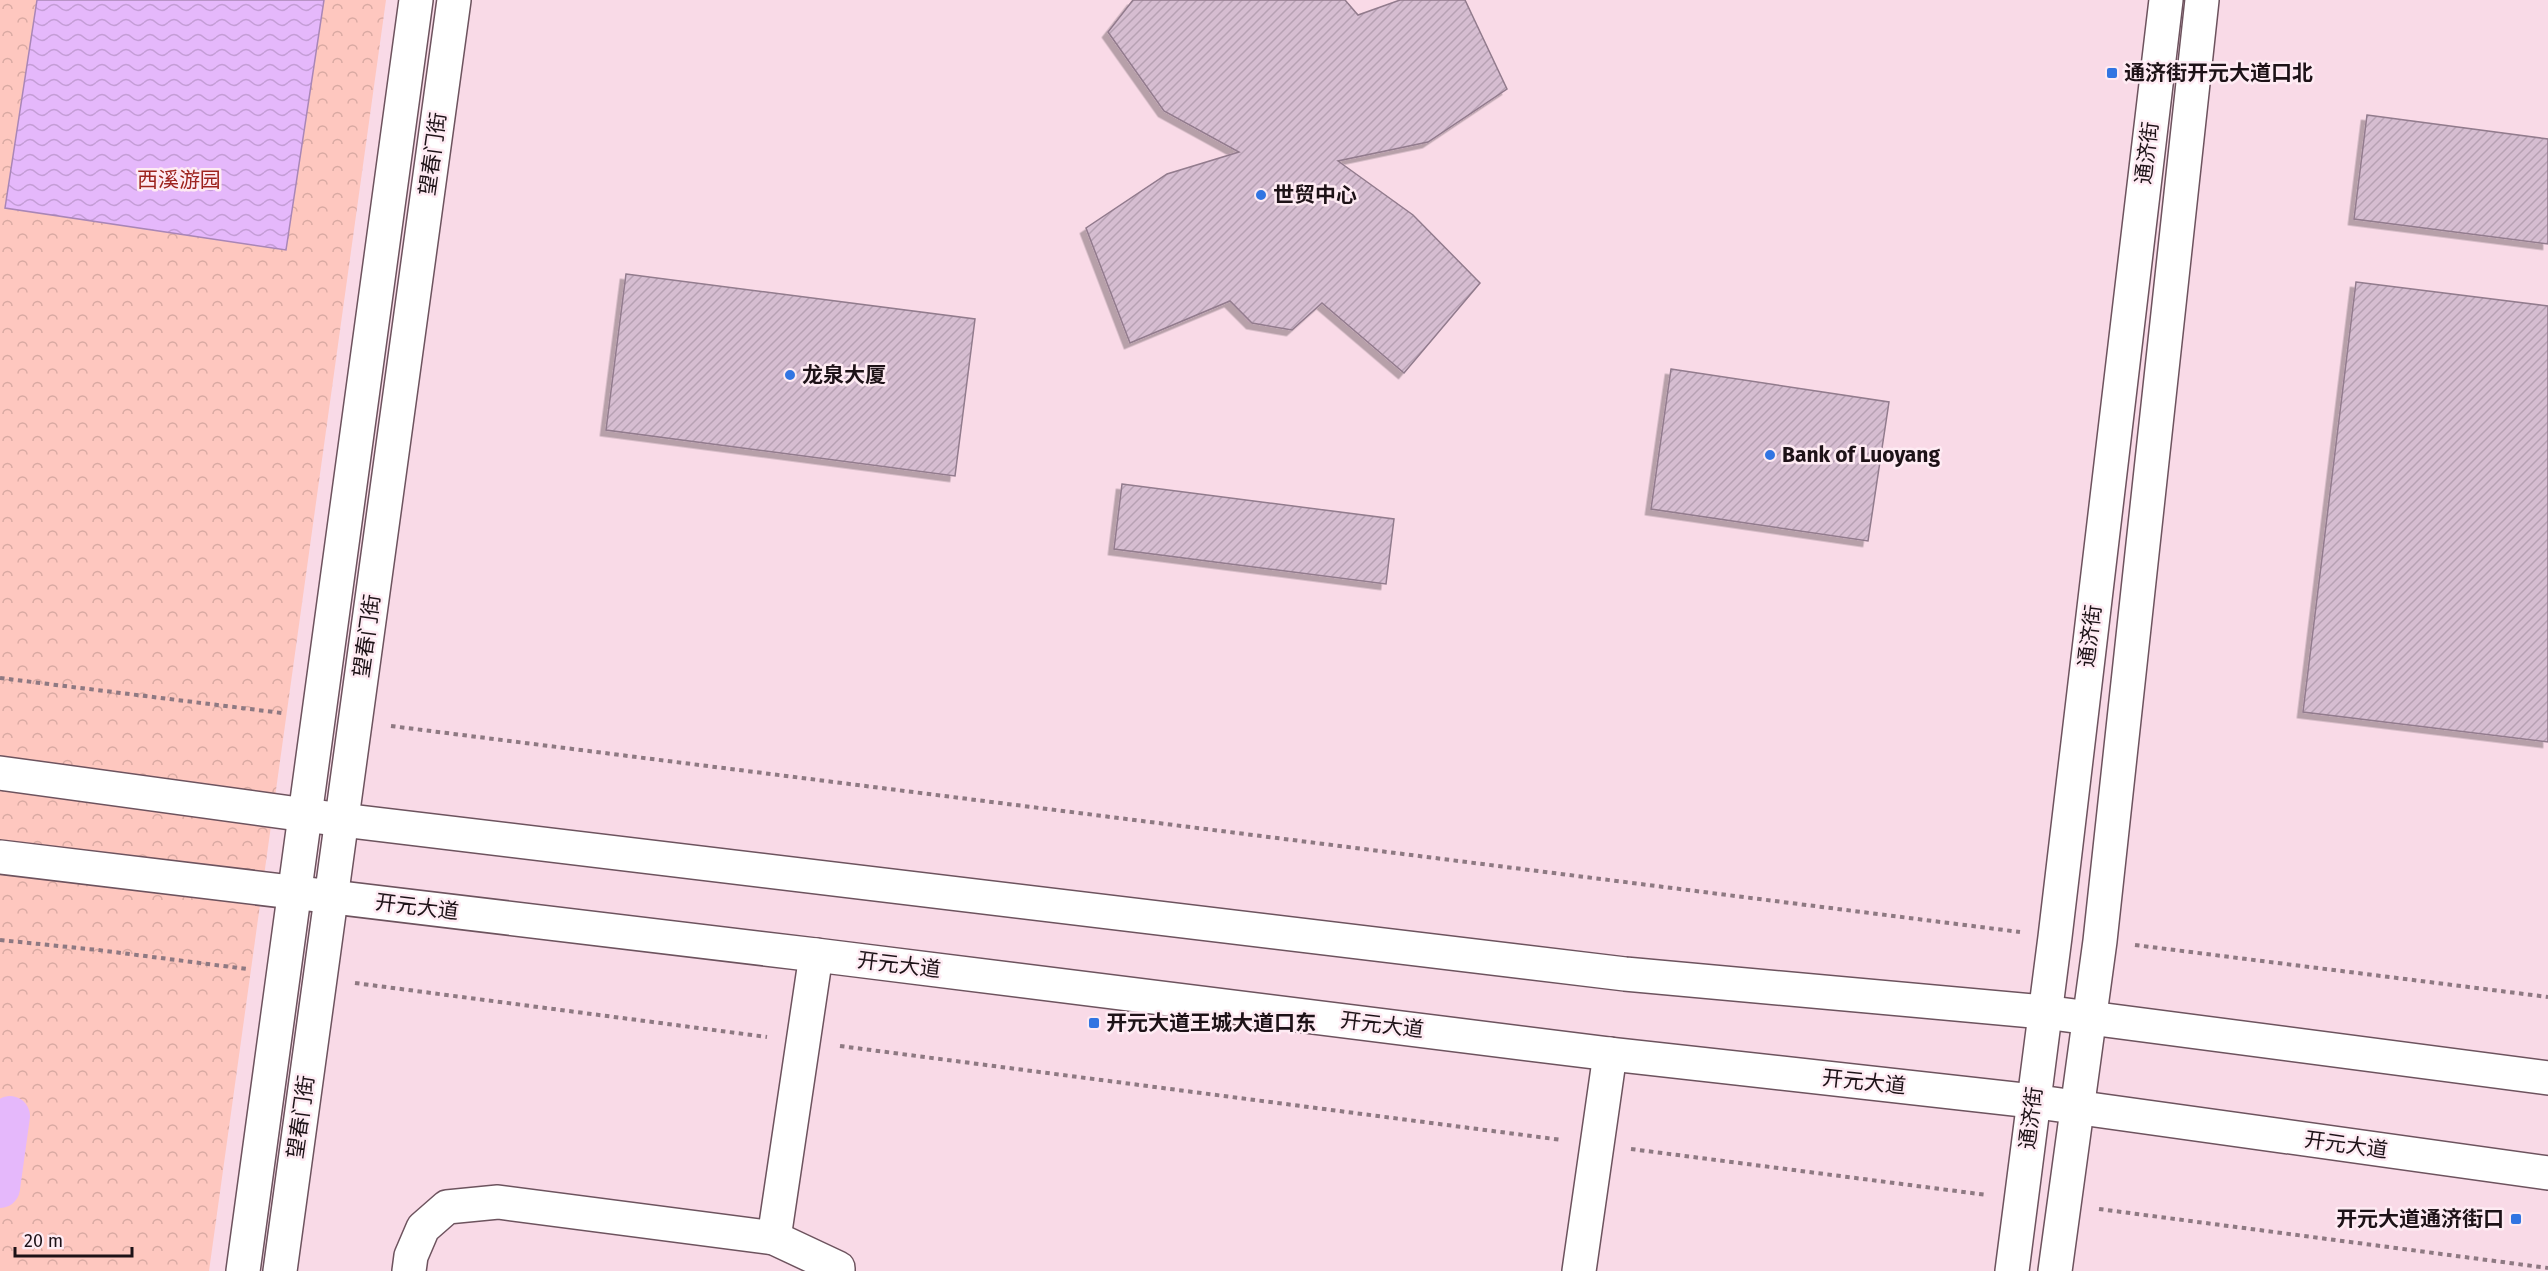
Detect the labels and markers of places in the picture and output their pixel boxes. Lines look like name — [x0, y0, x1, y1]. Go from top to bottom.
place label: 通济街开元大道口北 — [2124, 60, 2313, 86]
marker: 通济街开元大道口北 — [2105, 66, 2119, 80]
place label: 世贸中心 — [1273, 182, 1357, 208]
marker: 世贸中心 — [1254, 188, 1268, 202]
place label: 龙泉大厦 — [802, 362, 886, 388]
marker: 龙泉大厦 — [783, 368, 797, 382]
place label: Bank of Luoyang — [1782, 442, 1940, 468]
marker: Bank of Luoyang — [1763, 448, 1777, 462]
place label: 开元大道王城大道口东 — [1106, 1010, 1316, 1036]
marker: 开元大道王城大道口东 — [1087, 1016, 1101, 1030]
place label: 开元大道通济街口 — [2336, 1206, 2504, 1232]
marker: 开元大道通济街口 — [2509, 1212, 2523, 1226]

